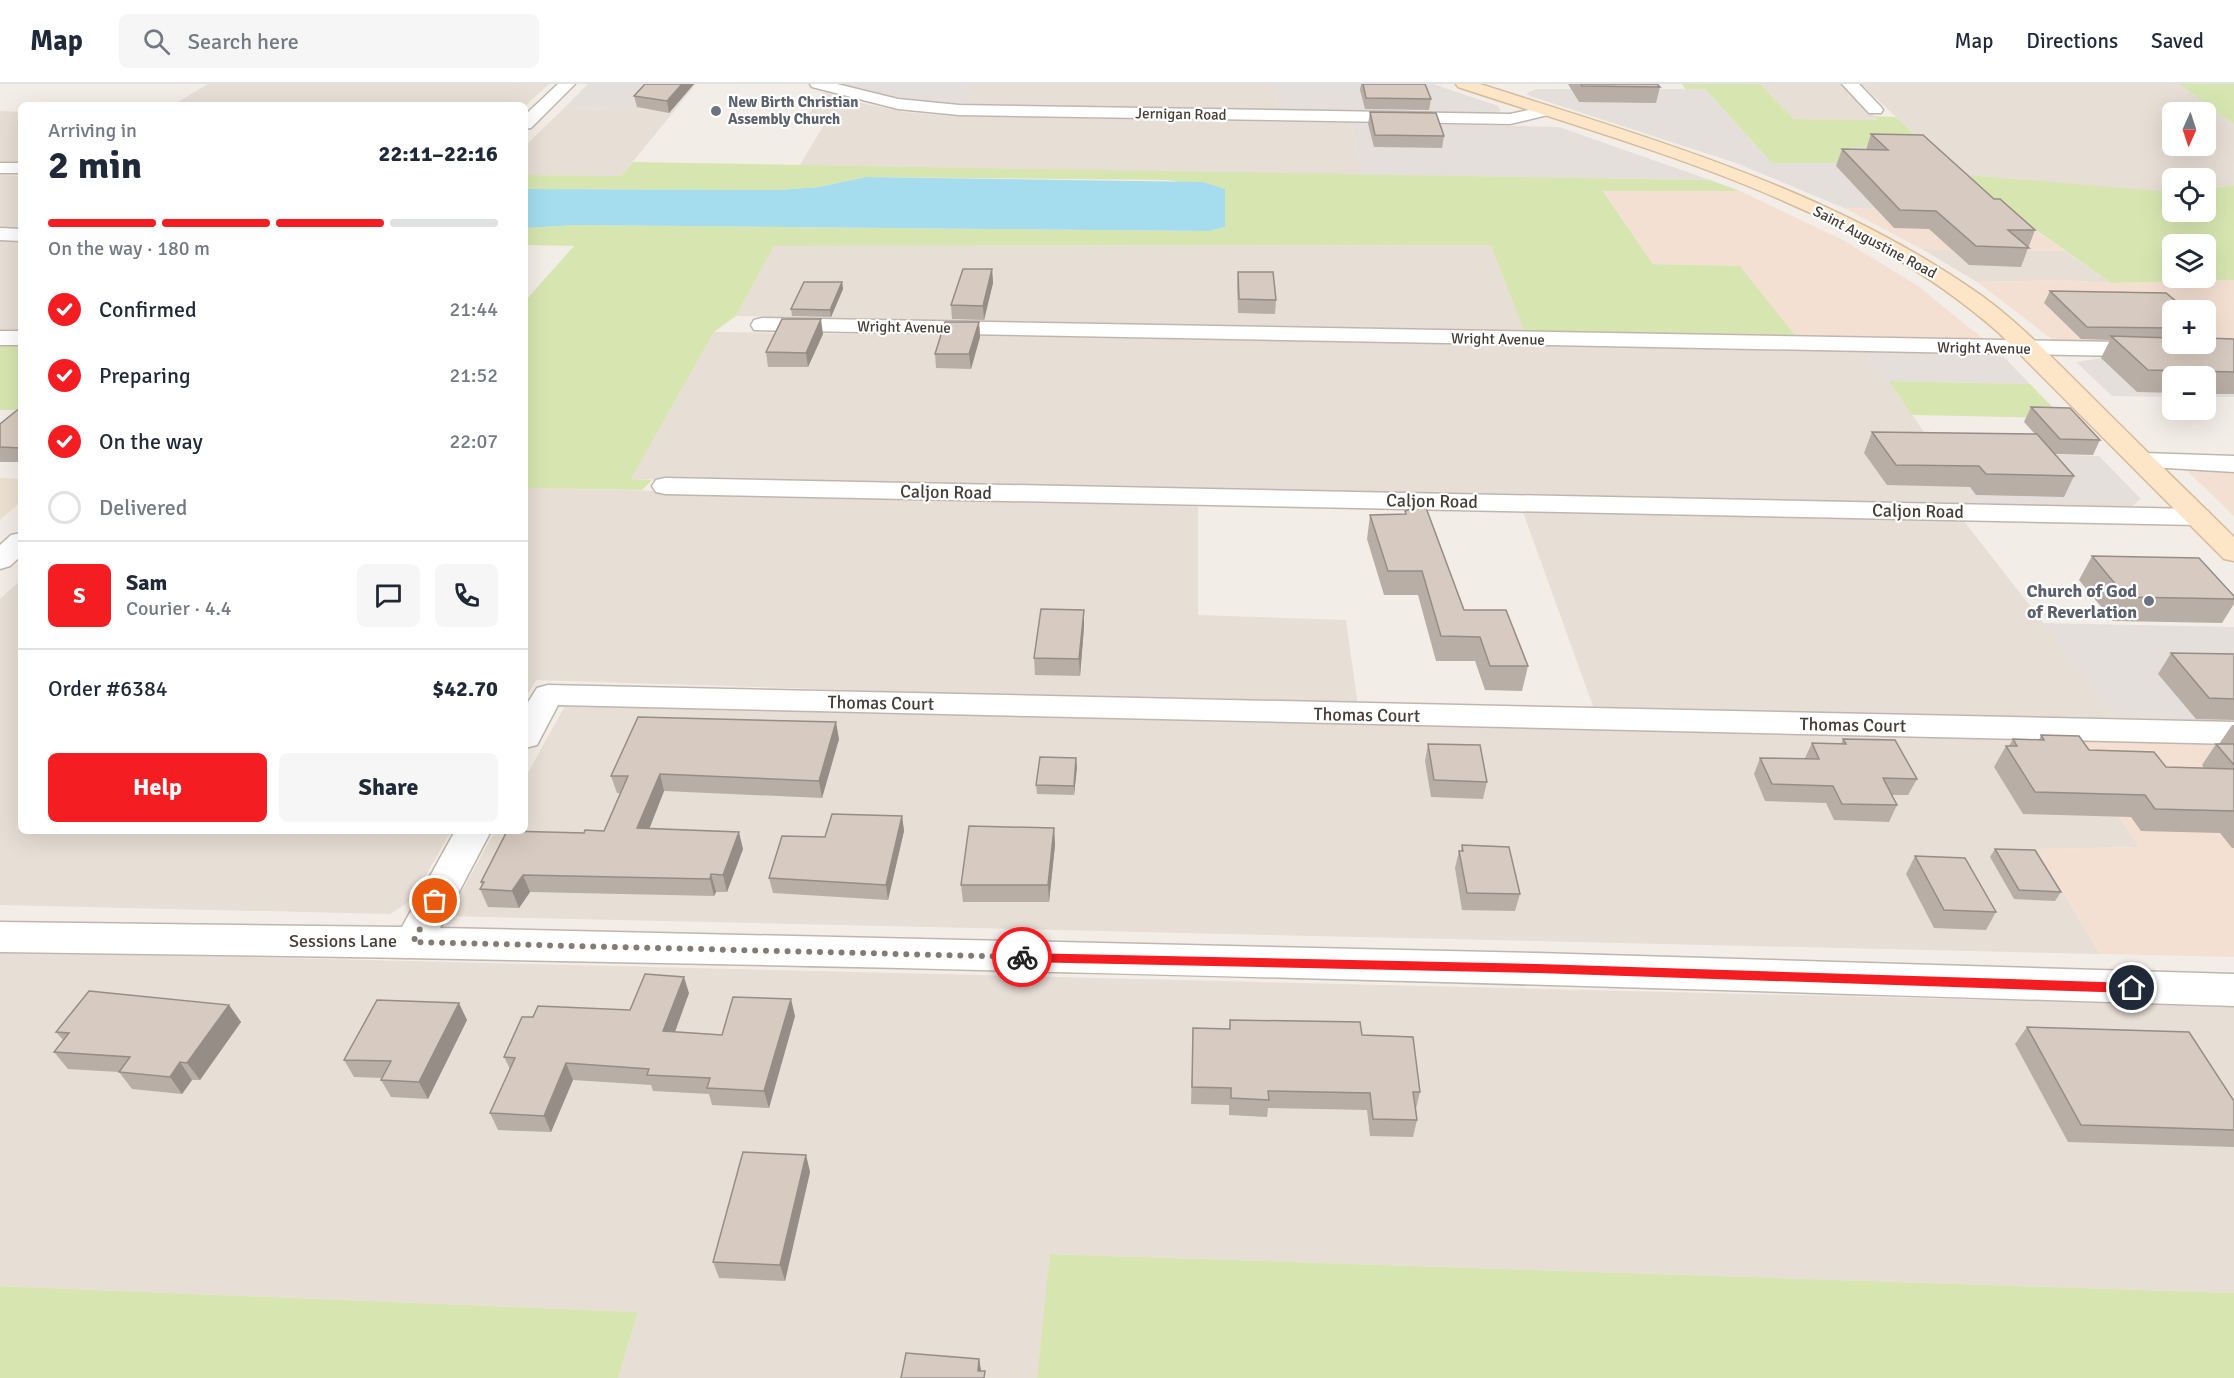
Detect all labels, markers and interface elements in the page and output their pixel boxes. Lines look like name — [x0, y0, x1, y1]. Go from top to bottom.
search box — [119, 14, 539, 68]
text: Map — [30, 24, 83, 58]
icon: search — [140, 25, 173, 58]
text: Search here — [188, 28, 299, 55]
text: Map — [1955, 28, 1993, 54]
text: Directions — [2026, 28, 2118, 54]
text: Saved — [2151, 28, 2204, 54]
place label: New Birth Christian Assembly Church — [728, 93, 858, 128]
north arrow — [2162, 102, 2216, 156]
map controls — [2162, 102, 2216, 420]
marker: New Birth Christian Assembly Church — [709, 104, 723, 118]
street label: Jernigan Road — [1135, 104, 1227, 124]
text: Arriving in — [48, 118, 137, 143]
text: 22:11–22:16 — [379, 140, 498, 167]
text: 2 min — [48, 141, 142, 189]
button: locate — [2162, 168, 2216, 222]
street label: Saint Augustine Road — [1810, 202, 1940, 282]
button: layers — [2162, 234, 2216, 288]
text: On the way · 180 m — [48, 236, 210, 261]
icon: check — [48, 293, 81, 326]
text: Confirmed — [99, 296, 197, 323]
text: 21:44 — [449, 297, 498, 322]
button: + — [2162, 300, 2216, 354]
street label: Wright Avenue — [857, 317, 951, 337]
street label: Wright Avenue — [1451, 329, 1545, 349]
street label: Wright Avenue — [1937, 338, 2031, 358]
icon: check — [48, 359, 81, 392]
text: Preparing — [99, 362, 191, 389]
text: 21:52 — [449, 363, 498, 388]
button: − — [2162, 366, 2216, 420]
icon: check — [48, 425, 81, 458]
text: On the way — [99, 428, 203, 455]
text: 22:07 — [449, 429, 498, 454]
street label: Caljon Road — [900, 480, 992, 504]
street label: Caljon Road — [1386, 489, 1478, 513]
text: Delivered — [99, 494, 187, 521]
street label: Caljon Road — [1872, 499, 1964, 523]
button: chat — [357, 564, 420, 627]
button: phone — [435, 564, 498, 627]
text: Sam — [126, 569, 167, 596]
place label: Church of God of Reverlation — [2026, 580, 2137, 623]
text: S — [73, 582, 86, 609]
marker: Church of God of Reverlation — [2142, 594, 2156, 608]
text: Courier · 4.4 — [126, 596, 232, 621]
text: Order #6384 — [48, 675, 168, 702]
text: $42.70 — [432, 675, 498, 702]
street label: Thomas Court — [828, 691, 934, 715]
street label: Thomas Court — [1314, 703, 1420, 727]
street label: Thomas Court — [1800, 713, 1906, 737]
button: Help — [48, 753, 267, 822]
button: Share — [279, 753, 498, 822]
pin — [409, 875, 460, 926]
icon: bag — [418, 884, 451, 917]
courier — [992, 927, 1052, 987]
street label: Sessions Lane — [289, 930, 397, 952]
icon: bike — [1006, 941, 1039, 974]
pin — [2106, 962, 2157, 1013]
icon: home — [2115, 971, 2148, 1004]

